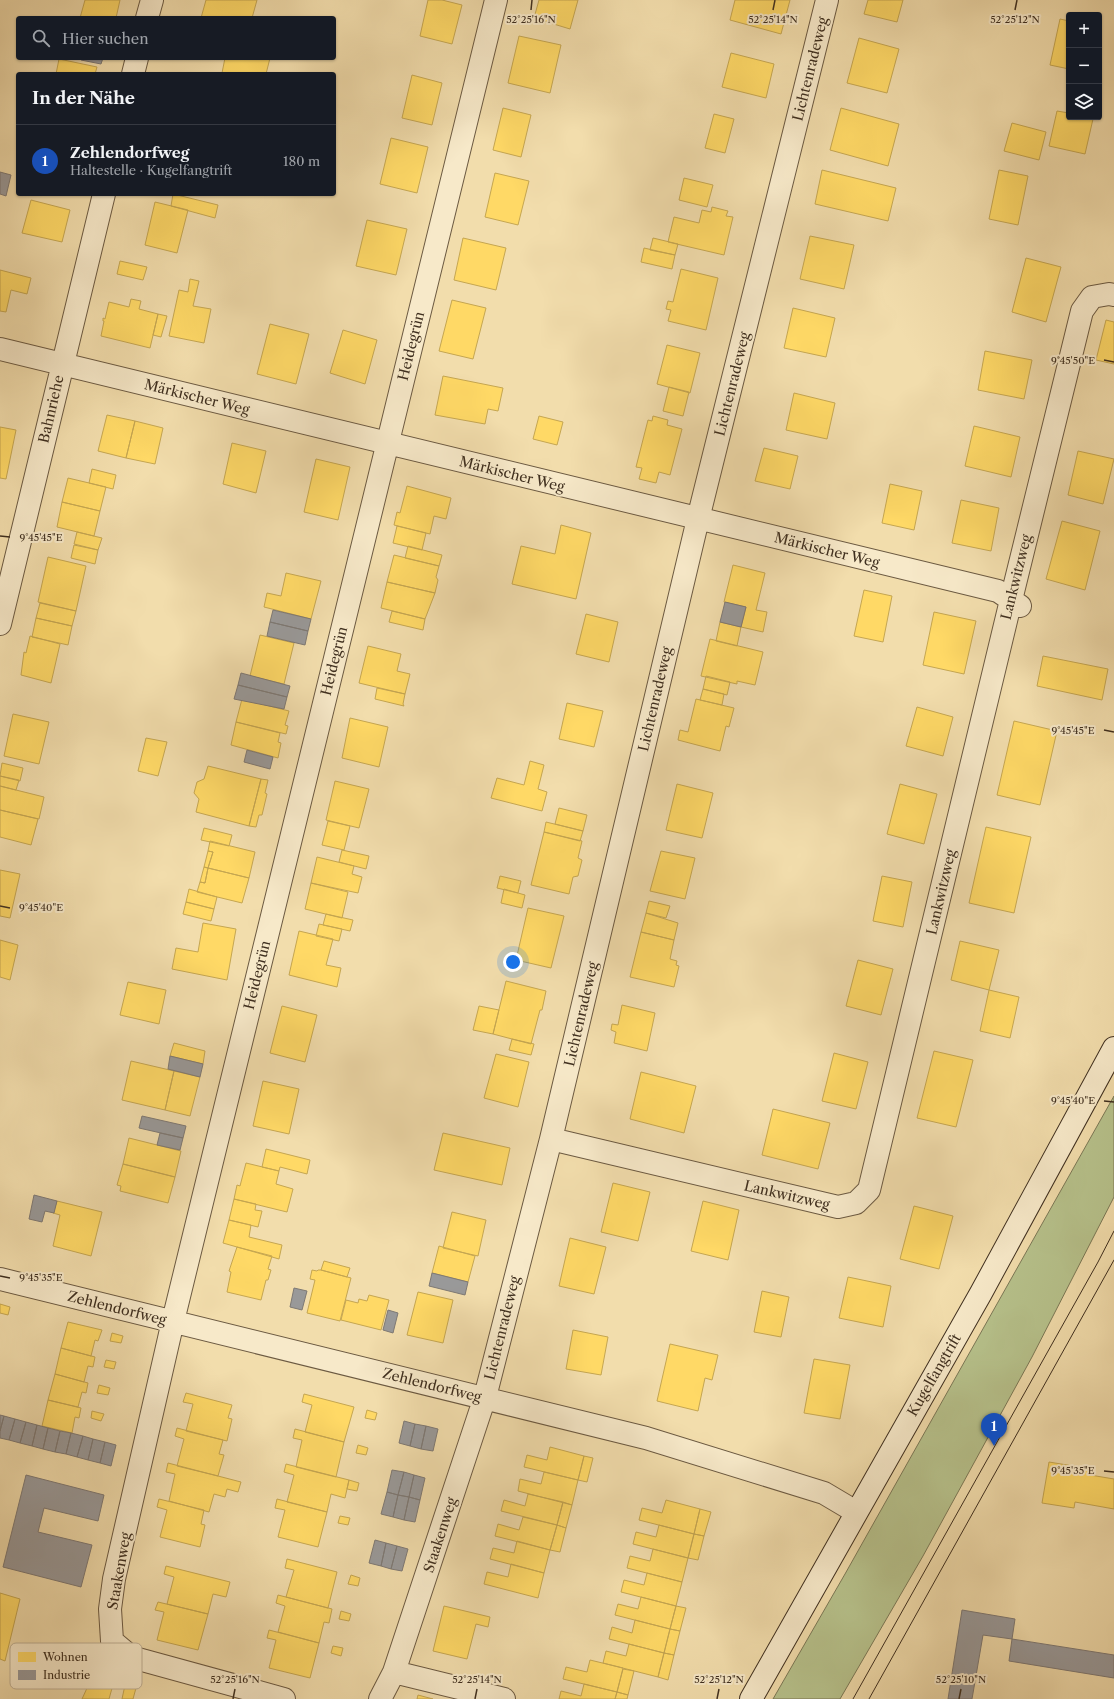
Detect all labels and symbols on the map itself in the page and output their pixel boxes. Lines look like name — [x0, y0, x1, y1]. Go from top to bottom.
text: 52°25'16"N — [506, 13, 556, 26]
text: 52°25'14"N — [748, 13, 798, 26]
text: 52°25'12"N — [990, 13, 1040, 26]
street label: Lichtenradeweg — [788, 14, 832, 123]
street label: Heidegrün — [394, 309, 428, 382]
street label: Lichtenradeweg — [710, 329, 754, 438]
text: 9°45'50"E — [1051, 354, 1095, 367]
street label: Bahnriehe — [34, 373, 68, 445]
street label: Märkischer Weg — [142, 375, 252, 419]
street label: Märkischer Weg — [457, 452, 567, 496]
street label: Märkischer Weg — [772, 528, 882, 572]
text: 9°45'45"E — [19, 531, 63, 544]
street label: Lankwitzweg — [997, 532, 1035, 622]
street label: Heidegrün — [317, 624, 351, 697]
street label: Lichtenradeweg — [634, 644, 676, 753]
text: 9°45'45"E — [1051, 724, 1095, 737]
street label: Lankwitzweg — [922, 847, 960, 937]
text: 9°45'40"E — [19, 901, 63, 914]
street label: Heidegrün — [240, 938, 274, 1011]
your location — [503, 952, 523, 972]
street label: Lichtenradeweg — [560, 959, 602, 1068]
text: 9°45'40"E — [1051, 1094, 1095, 1107]
street label: Lankwitzweg — [742, 1176, 832, 1214]
text: 9°45'35"E — [19, 1271, 63, 1284]
street label: Lichtenradeweg — [480, 1273, 524, 1382]
street label: Zehlendorfweg — [66, 1287, 169, 1329]
street label: Kugelfangtrift — [903, 1330, 965, 1419]
street label: Zehlendorfweg — [381, 1364, 484, 1406]
pin: 1 — [981, 1413, 1007, 1446]
text: 9°45'35"E — [1051, 1464, 1095, 1477]
street label: Staakenweg — [419, 1494, 461, 1575]
street label: Staakenweg — [103, 1530, 135, 1611]
legend — [10, 1643, 142, 1689]
text: Wohnen — [42, 1650, 88, 1664]
text: Industrie — [43, 1668, 90, 1682]
text: 52°25'16"N — [210, 1673, 260, 1686]
text: 52°25'14"N — [452, 1673, 502, 1686]
text: 52°25'12"N — [694, 1673, 744, 1686]
text: 52°25'10"N — [936, 1673, 986, 1686]

